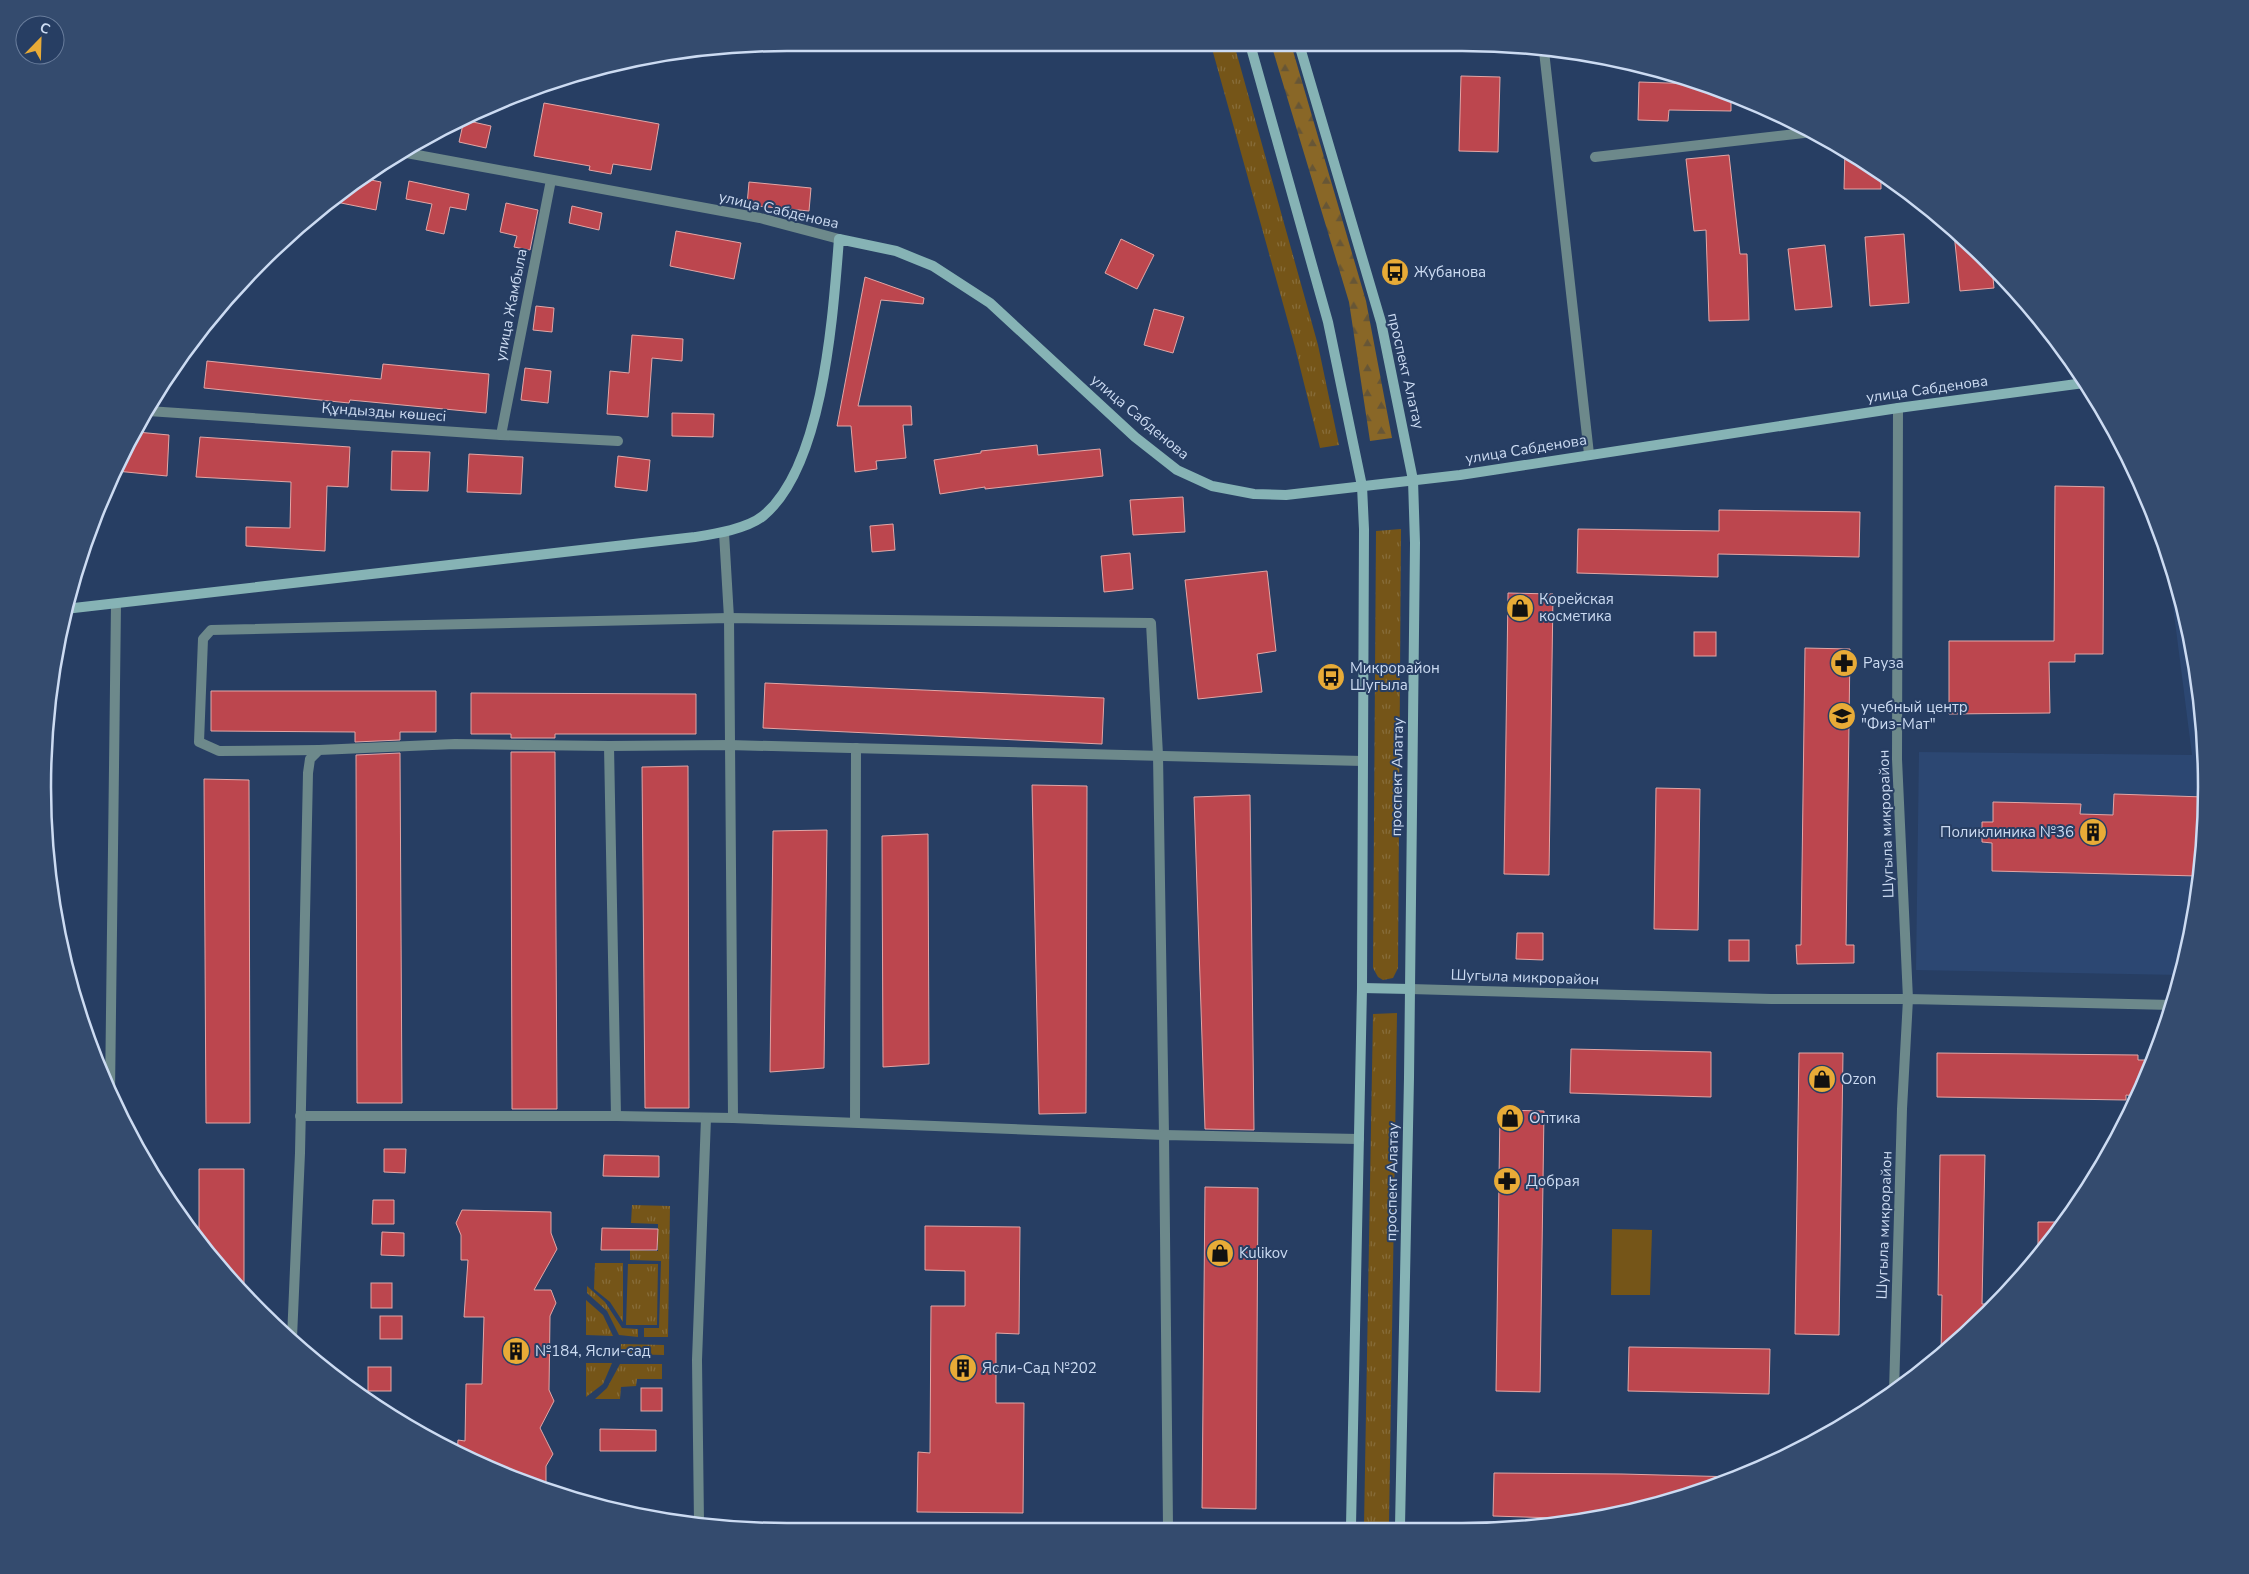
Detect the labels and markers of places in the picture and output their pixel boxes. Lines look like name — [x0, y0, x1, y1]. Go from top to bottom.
bus stop icon: Жубанова — [1380, 257, 1410, 287]
place label: Жубанова — [1414, 262, 1486, 282]
place label: Корейская косметика — [1539, 589, 1614, 626]
shop icon: Корейская косметика — [1505, 593, 1535, 623]
pharmacy icon: Рауза — [1829, 648, 1859, 678]
place label: Рауза — [1863, 653, 1904, 673]
place label: Микрорайон Шугыла — [1350, 658, 1440, 695]
bus stop icon: Микрорайон Шугыла — [1316, 662, 1346, 692]
place label: учебный центр "Физ-Мат" — [1861, 697, 1968, 734]
school or university icon: учебный центр "Физ-Мат" — [1827, 701, 1857, 731]
building icon: Поликлиника №36 — [2078, 817, 2108, 847]
place label: Поликлиника №36 — [1940, 822, 2074, 842]
shop icon: Ozon — [1807, 1064, 1837, 1094]
place label: Ozon — [1841, 1069, 1876, 1089]
shop icon: Оптика — [1495, 1103, 1525, 1133]
place label: Оптика — [1529, 1108, 1581, 1128]
pharmacy icon: Добрая — [1492, 1166, 1522, 1196]
place label: Добрая — [1526, 1171, 1580, 1191]
shop icon: Kulikov — [1205, 1238, 1235, 1268]
place label: Kulikov — [1239, 1243, 1288, 1263]
building icon: №184, Ясли-сад — [501, 1336, 531, 1366]
place label: №184, Ясли-сад — [535, 1341, 651, 1361]
building icon: Ясли-Сад №202 — [948, 1353, 978, 1383]
place label: Ясли-Сад №202 — [982, 1358, 1097, 1378]

